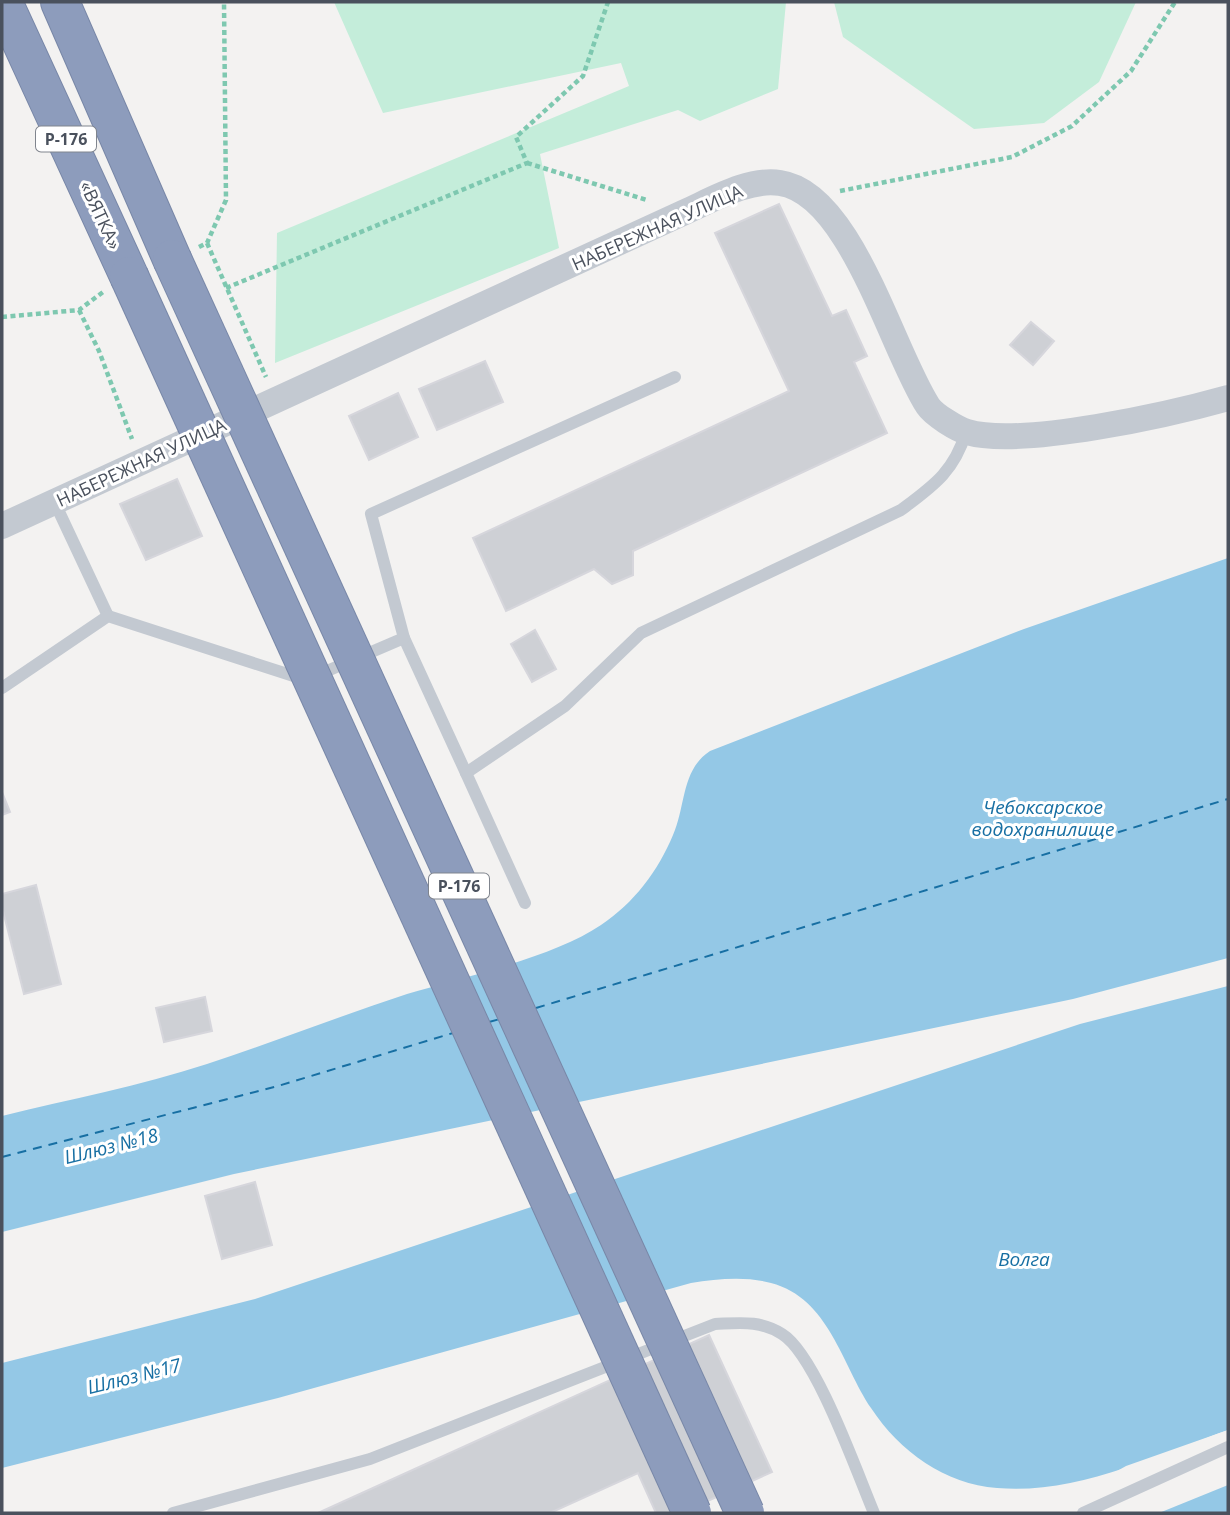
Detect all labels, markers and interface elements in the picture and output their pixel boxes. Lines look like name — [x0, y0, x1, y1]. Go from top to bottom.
road number: Р-176 — [36, 127, 96, 152]
street label: «ВЯТКА» — [75, 177, 127, 253]
street label: НАБЕРЕЖНАЯ УЛИЦА — [568, 178, 747, 275]
street label: НАБЕРЕЖНАЯ УЛИЦА — [52, 412, 230, 512]
water label: Чебоксарское водохранилище — [972, 794, 1114, 842]
road number: Р-176 — [429, 874, 489, 898]
water label: Шлюз №18 — [61, 1122, 161, 1170]
water label: Волга — [998, 1246, 1050, 1272]
water label: Шлюз №17 — [84, 1352, 184, 1400]

